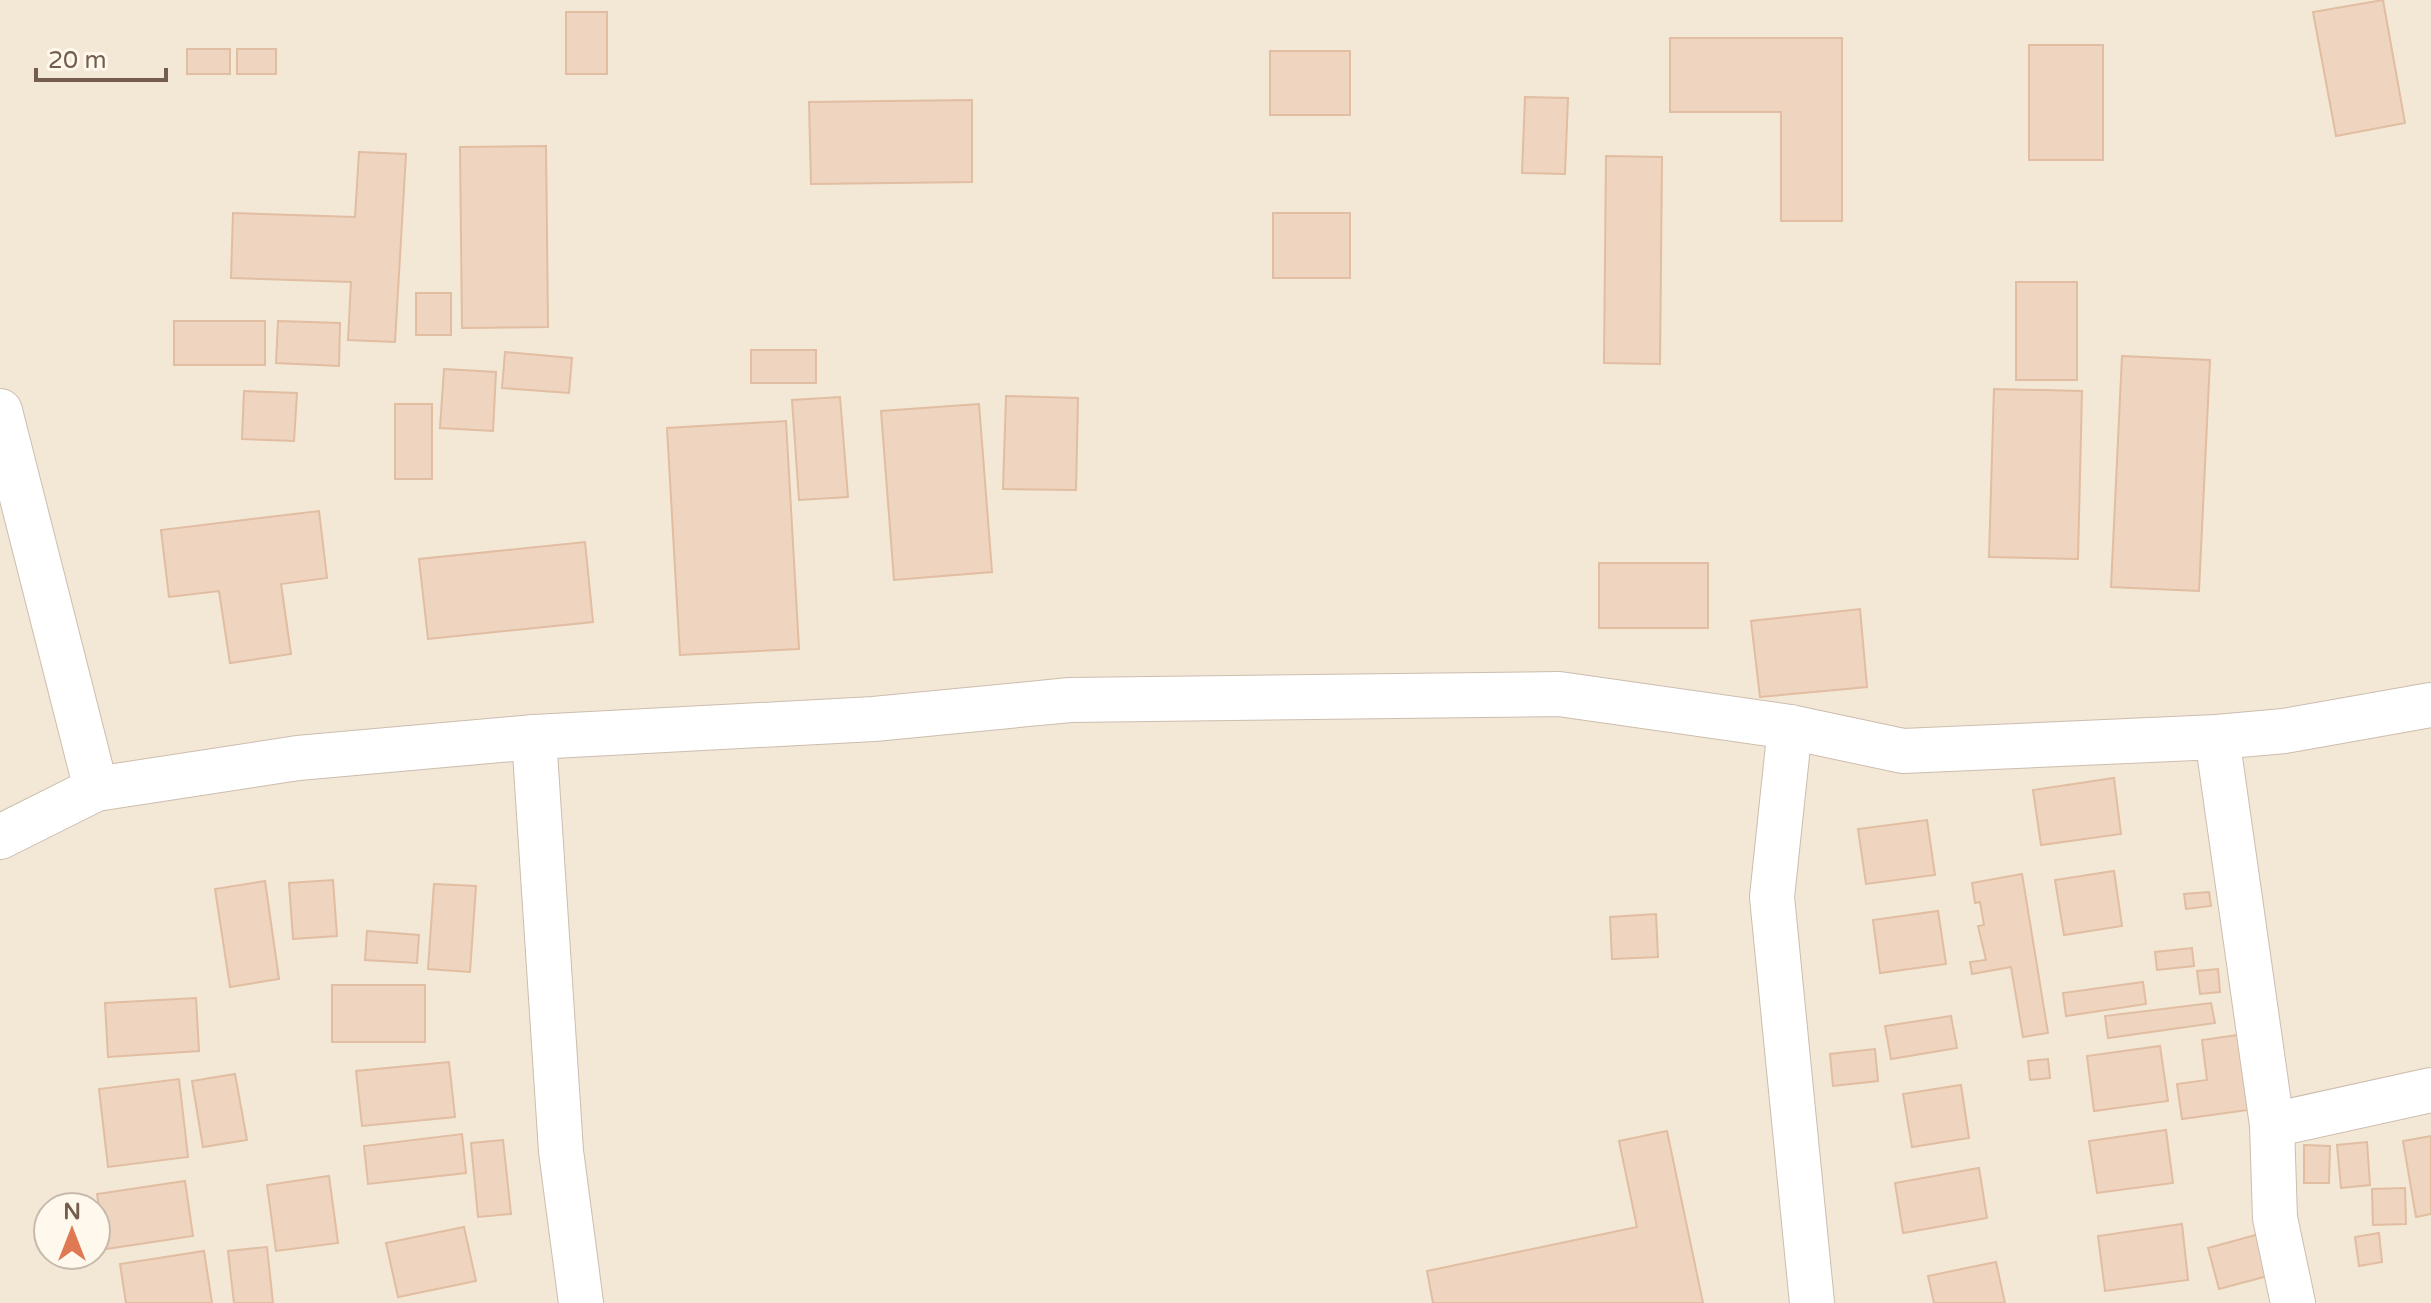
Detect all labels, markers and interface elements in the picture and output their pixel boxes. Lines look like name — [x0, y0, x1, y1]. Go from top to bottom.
scale bar — [36, 32, 166, 82]
text: 20 m — [48, 46, 106, 75]
north arrow — [32, 1191, 112, 1271]
text: N — [63, 1199, 81, 1225]

